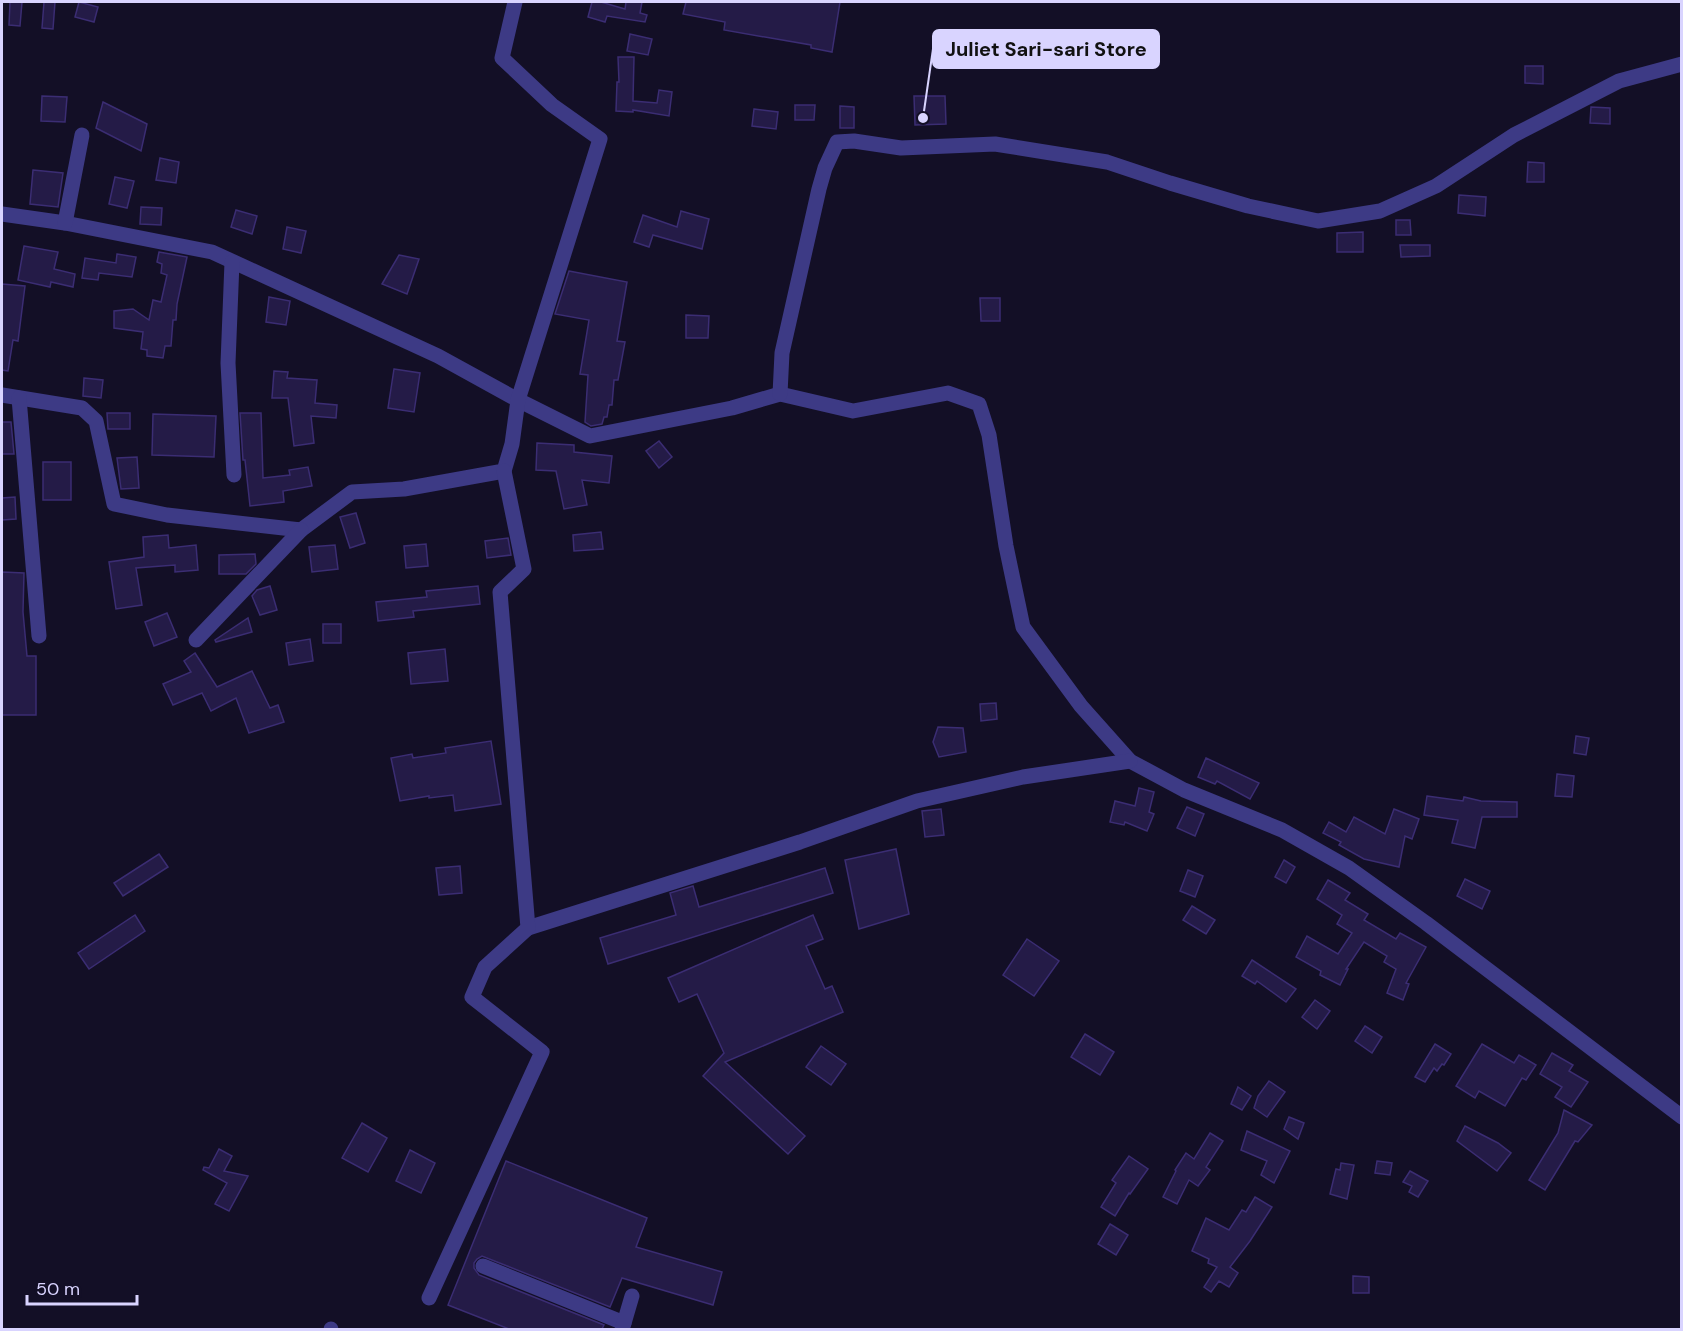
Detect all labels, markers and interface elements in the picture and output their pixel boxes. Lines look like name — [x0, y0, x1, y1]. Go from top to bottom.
callout: Juliet Sari-sari Store — [933, 30, 1159, 68]
text: Juliet Sari-sari Store — [945, 36, 1147, 62]
scale bar — [27, 1268, 136, 1306]
text: 50 m — [36, 1277, 80, 1301]

